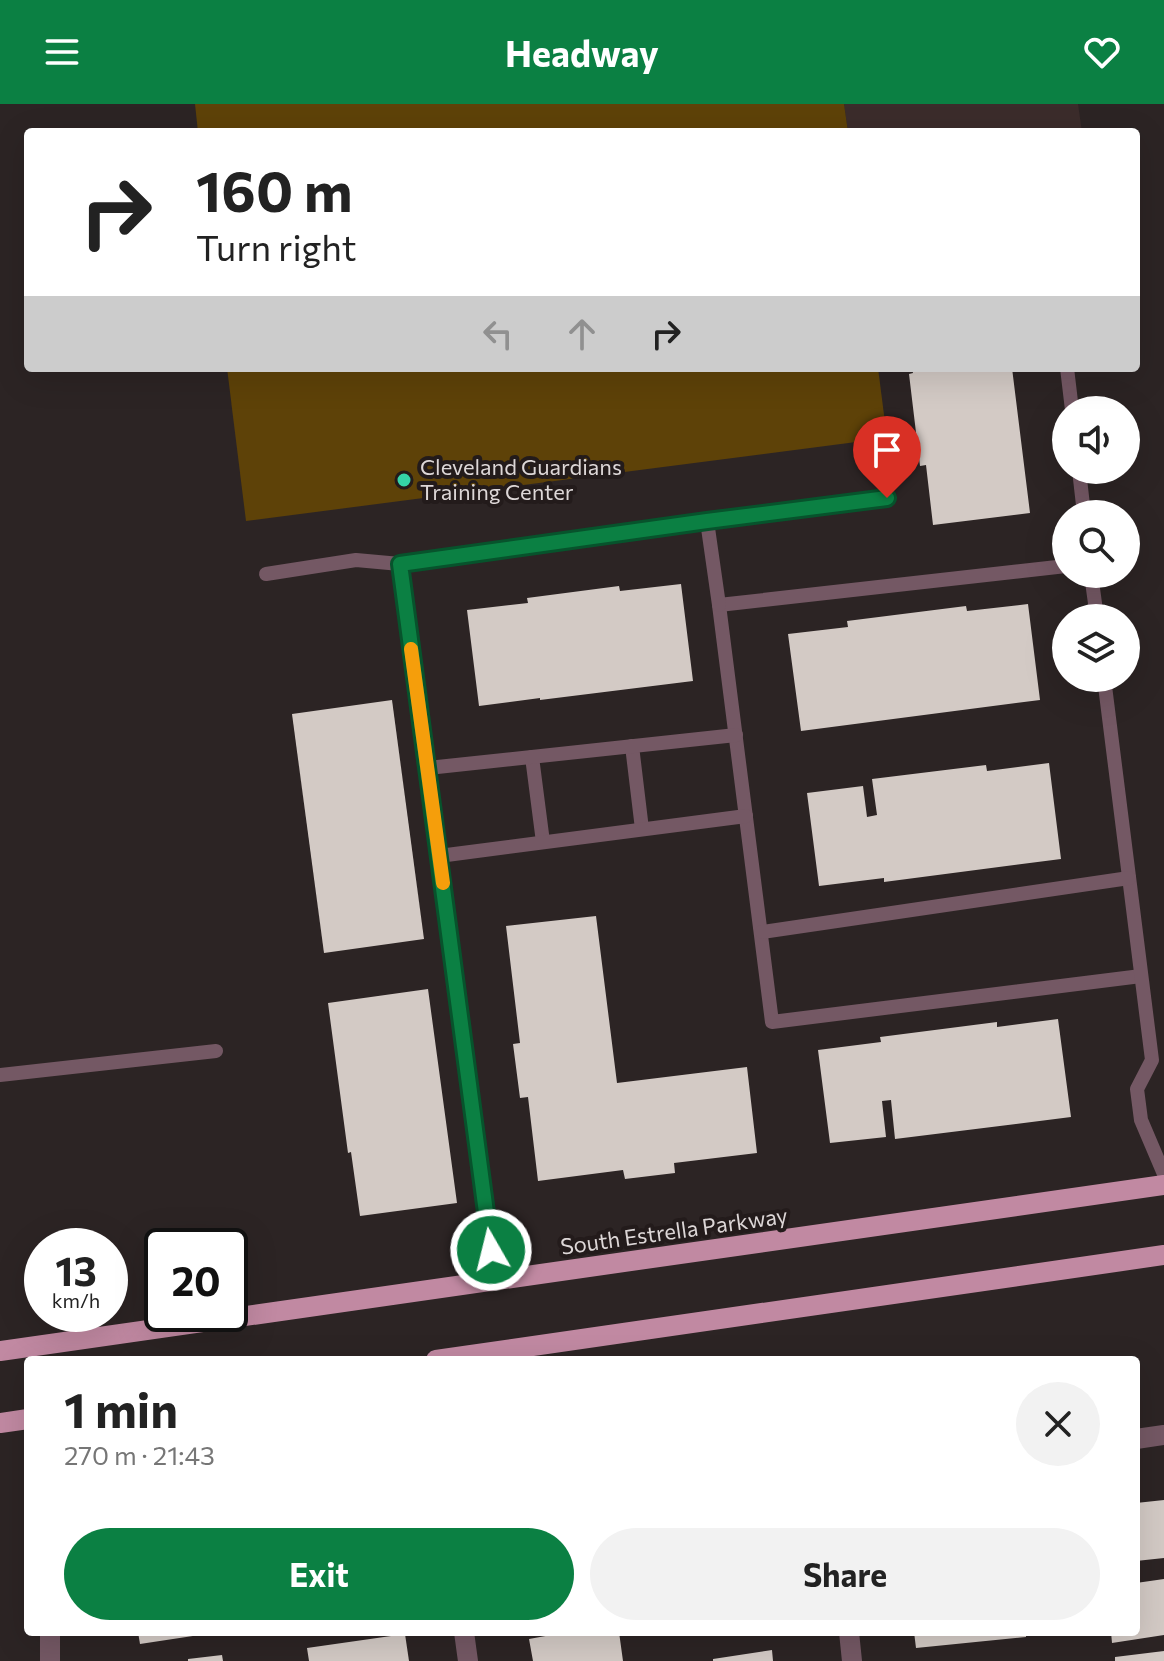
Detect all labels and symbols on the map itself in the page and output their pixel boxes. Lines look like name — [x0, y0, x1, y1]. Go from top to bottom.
pin — [853, 416, 921, 498]
place label: Cleveland Guardians Training Center — [420, 453, 622, 505]
marker: Cleveland Guardians Training Center — [395, 471, 413, 489]
street label: South Estrella Parkway — [559, 1201, 789, 1260]
position arrow — [449, 1208, 533, 1292]
speed limit sign: 20 — [144, 1228, 248, 1332]

